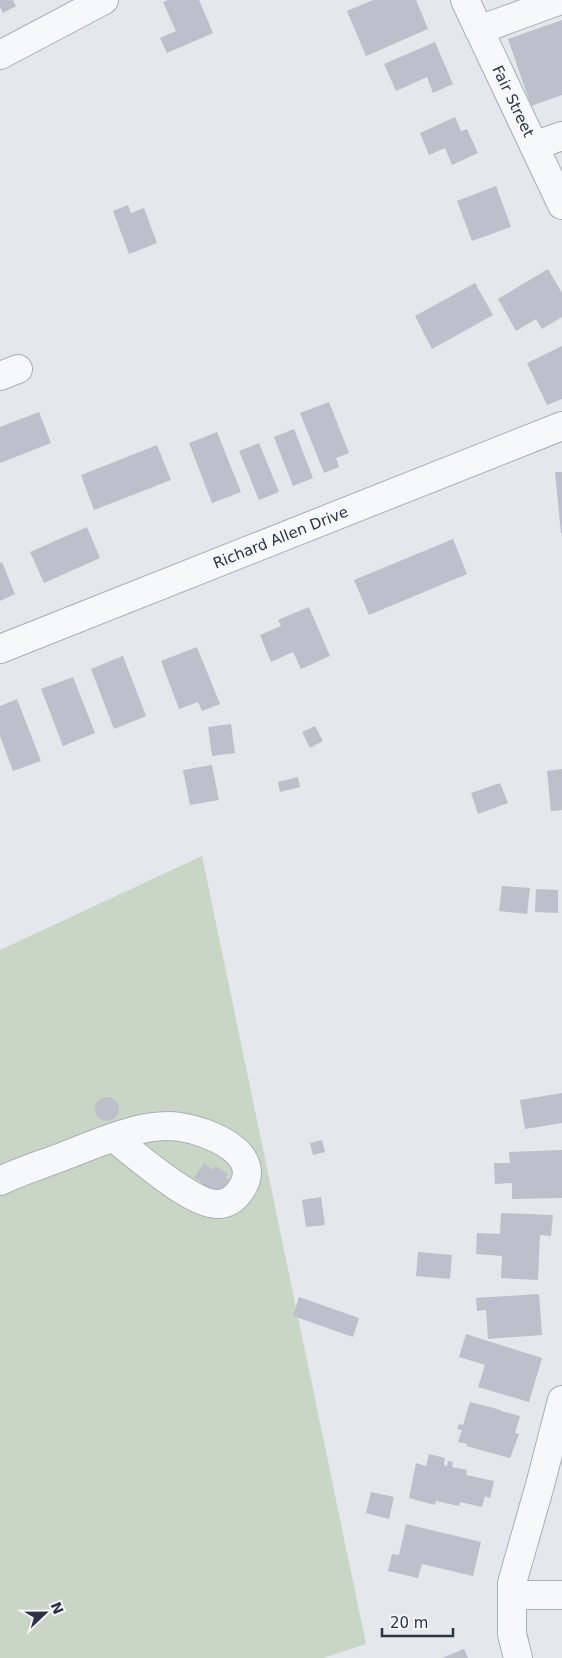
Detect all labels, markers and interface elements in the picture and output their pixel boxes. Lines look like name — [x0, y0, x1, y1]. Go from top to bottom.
street label: Fair Street — [488, 62, 538, 140]
street label: Richard Allen Drive — [210, 503, 351, 573]
north arrow — [20, 1588, 70, 1638]
text: N — [47, 1600, 67, 1617]
scale bar — [382, 1606, 453, 1638]
text: 20 m — [390, 1614, 428, 1632]

